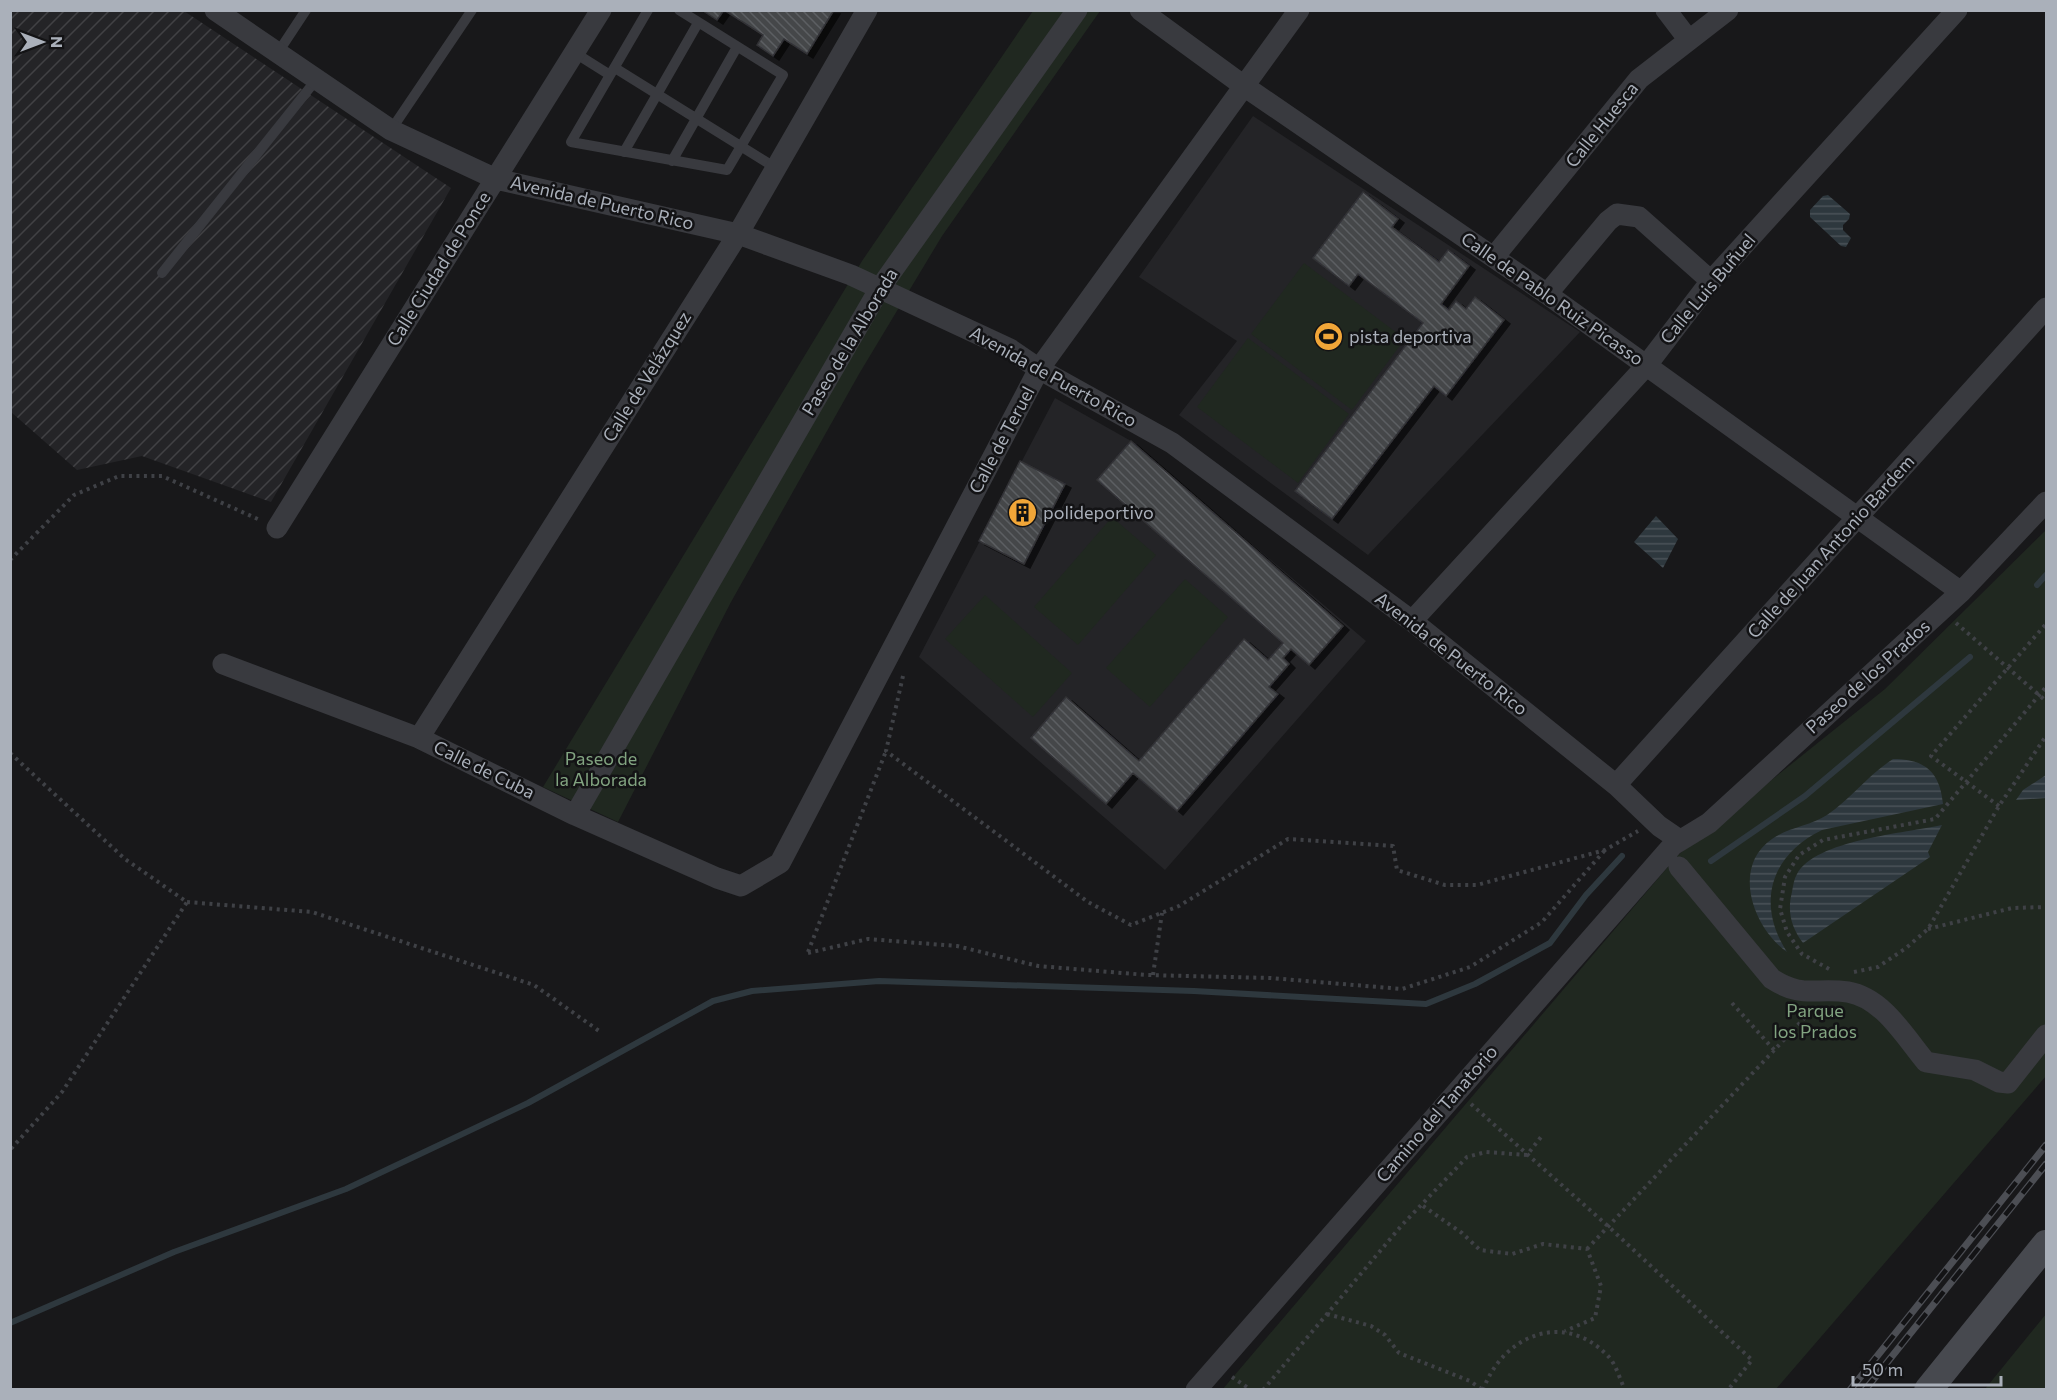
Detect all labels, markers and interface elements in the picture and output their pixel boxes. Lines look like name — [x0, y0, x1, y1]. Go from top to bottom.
north arrow — [12, 12, 72, 72]
text: N — [48, 36, 67, 48]
street label: Calle Huesca — [1560, 77, 1642, 171]
street label: Avenida de Puerto Rico — [508, 170, 696, 234]
street label: Calle Ciudad de Ponce — [382, 187, 495, 350]
street label: Calle de Pablo Ruiz Picasso — [1457, 227, 1648, 370]
street label: Calle Luis Buñuel — [1655, 229, 1760, 348]
street label: Paseo de la Alborada — [796, 264, 902, 419]
street label: Calle de Velázquez — [597, 307, 695, 446]
street label: Avenida de Puerto Rico — [966, 321, 1141, 431]
sports icon: pista deportiva — [1312, 321, 1344, 353]
place label: pista deportiva — [1349, 325, 1472, 347]
street label: Calle de Teruel — [964, 382, 1039, 497]
street label: Calle de Juan Antonio Bardem — [1742, 450, 1918, 643]
building icon: polideportivo — [1006, 497, 1038, 529]
place label: polideportivo — [1043, 501, 1154, 523]
street label: Avenida de Puerto Rico — [1371, 587, 1532, 720]
street label: Paseo de los Prados — [1801, 615, 1934, 738]
street label: Calle de Cuba — [430, 735, 539, 803]
park label: Paseo de la Alborada — [555, 747, 647, 790]
park label: Parque los Prados — [1773, 999, 1857, 1042]
street label: Camino del Tanatorio — [1371, 1040, 1502, 1186]
scale bar — [1853, 1349, 2002, 1387]
text: 50 m — [1862, 1358, 1903, 1380]

